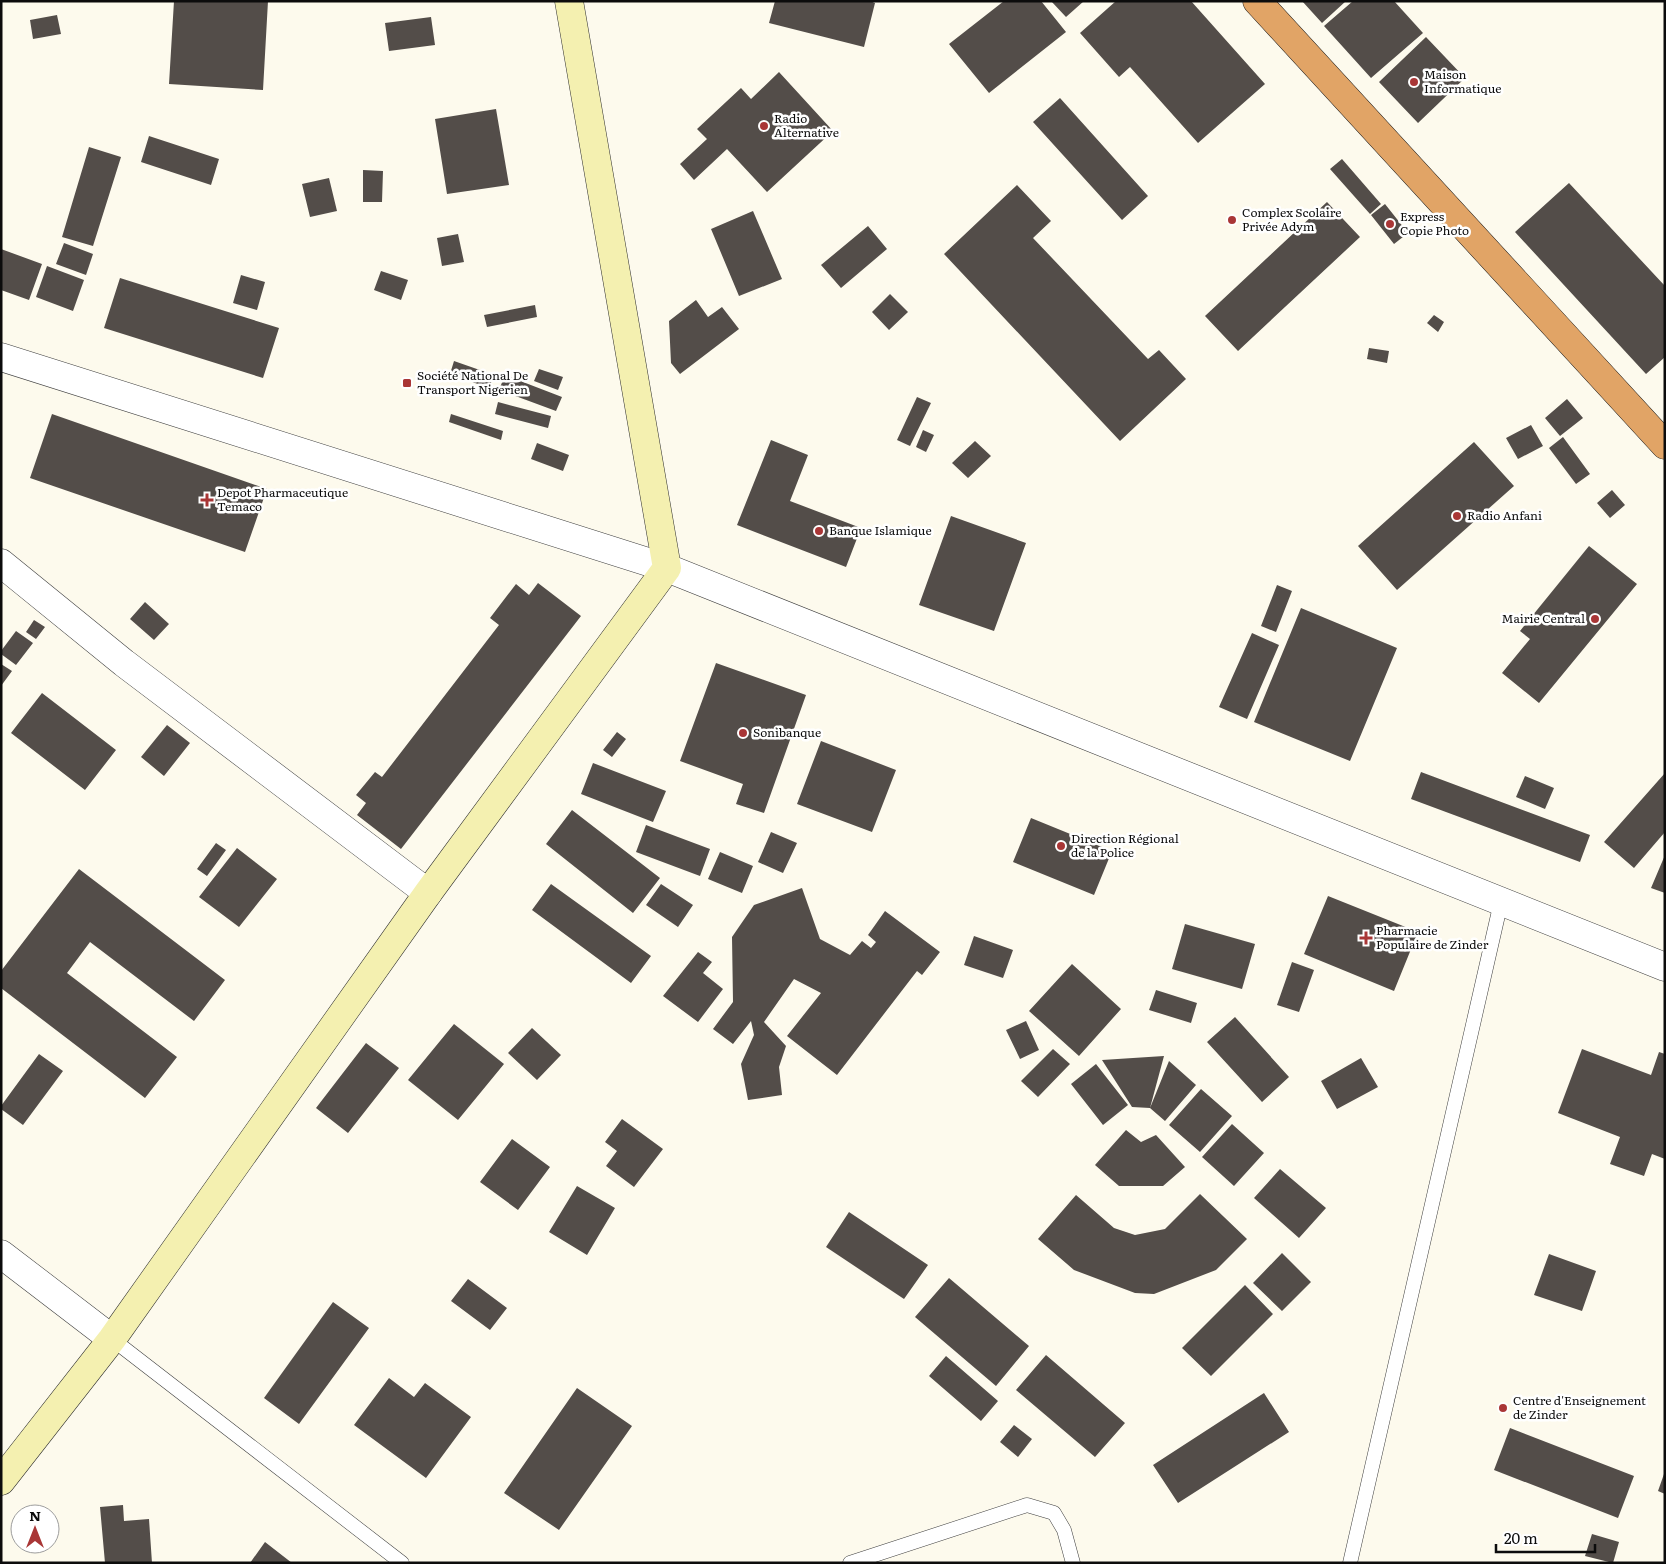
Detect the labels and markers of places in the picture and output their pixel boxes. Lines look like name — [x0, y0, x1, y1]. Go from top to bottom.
place label: Maison Informatique — [1424, 65, 1501, 97]
marker: Maison Informatique — [1408, 76, 1420, 88]
place label: Radio Alternative — [774, 109, 839, 141]
marker: Radio Alternative — [758, 120, 770, 132]
place label: Complex Scolaire Privée Adym — [1242, 203, 1342, 235]
place label: Express Copie Photo — [1400, 207, 1469, 239]
marker: Complex Scolaire Privée Adym — [1226, 214, 1238, 226]
marker: Express Copie Photo — [1384, 218, 1396, 230]
place label: Société National De Transport Nigerien — [417, 366, 528, 398]
marker: Société National De Transport Nigerien — [401, 377, 413, 389]
place label: Depot Pharmaceutique Temaco — [217, 483, 348, 515]
marker: Depot Pharmaceutique Temaco — [201, 494, 213, 506]
place label: Radio Anfani — [1467, 506, 1542, 524]
marker: Radio Anfani — [1451, 510, 1463, 522]
place label: Banque Islamique — [829, 521, 932, 539]
marker: Banque Islamique — [813, 525, 825, 537]
place label: Mairie Central — [1502, 609, 1585, 627]
marker: Mairie Central — [1589, 613, 1601, 625]
place label: Sonibanque — [753, 723, 821, 741]
marker: Sonibanque — [737, 727, 749, 739]
place label: Direction Régional de la Police — [1071, 829, 1179, 861]
marker: Direction Régional de la Police — [1055, 840, 1067, 852]
place label: Pharmacie Populaire de Zinder — [1376, 921, 1489, 953]
marker: Pharmacie Populaire de Zinder — [1360, 932, 1372, 944]
place label: Centre d'Enseignement de Zinder — [1513, 1391, 1646, 1423]
marker: Centre d'Enseignement de Zinder — [1497, 1402, 1509, 1414]

